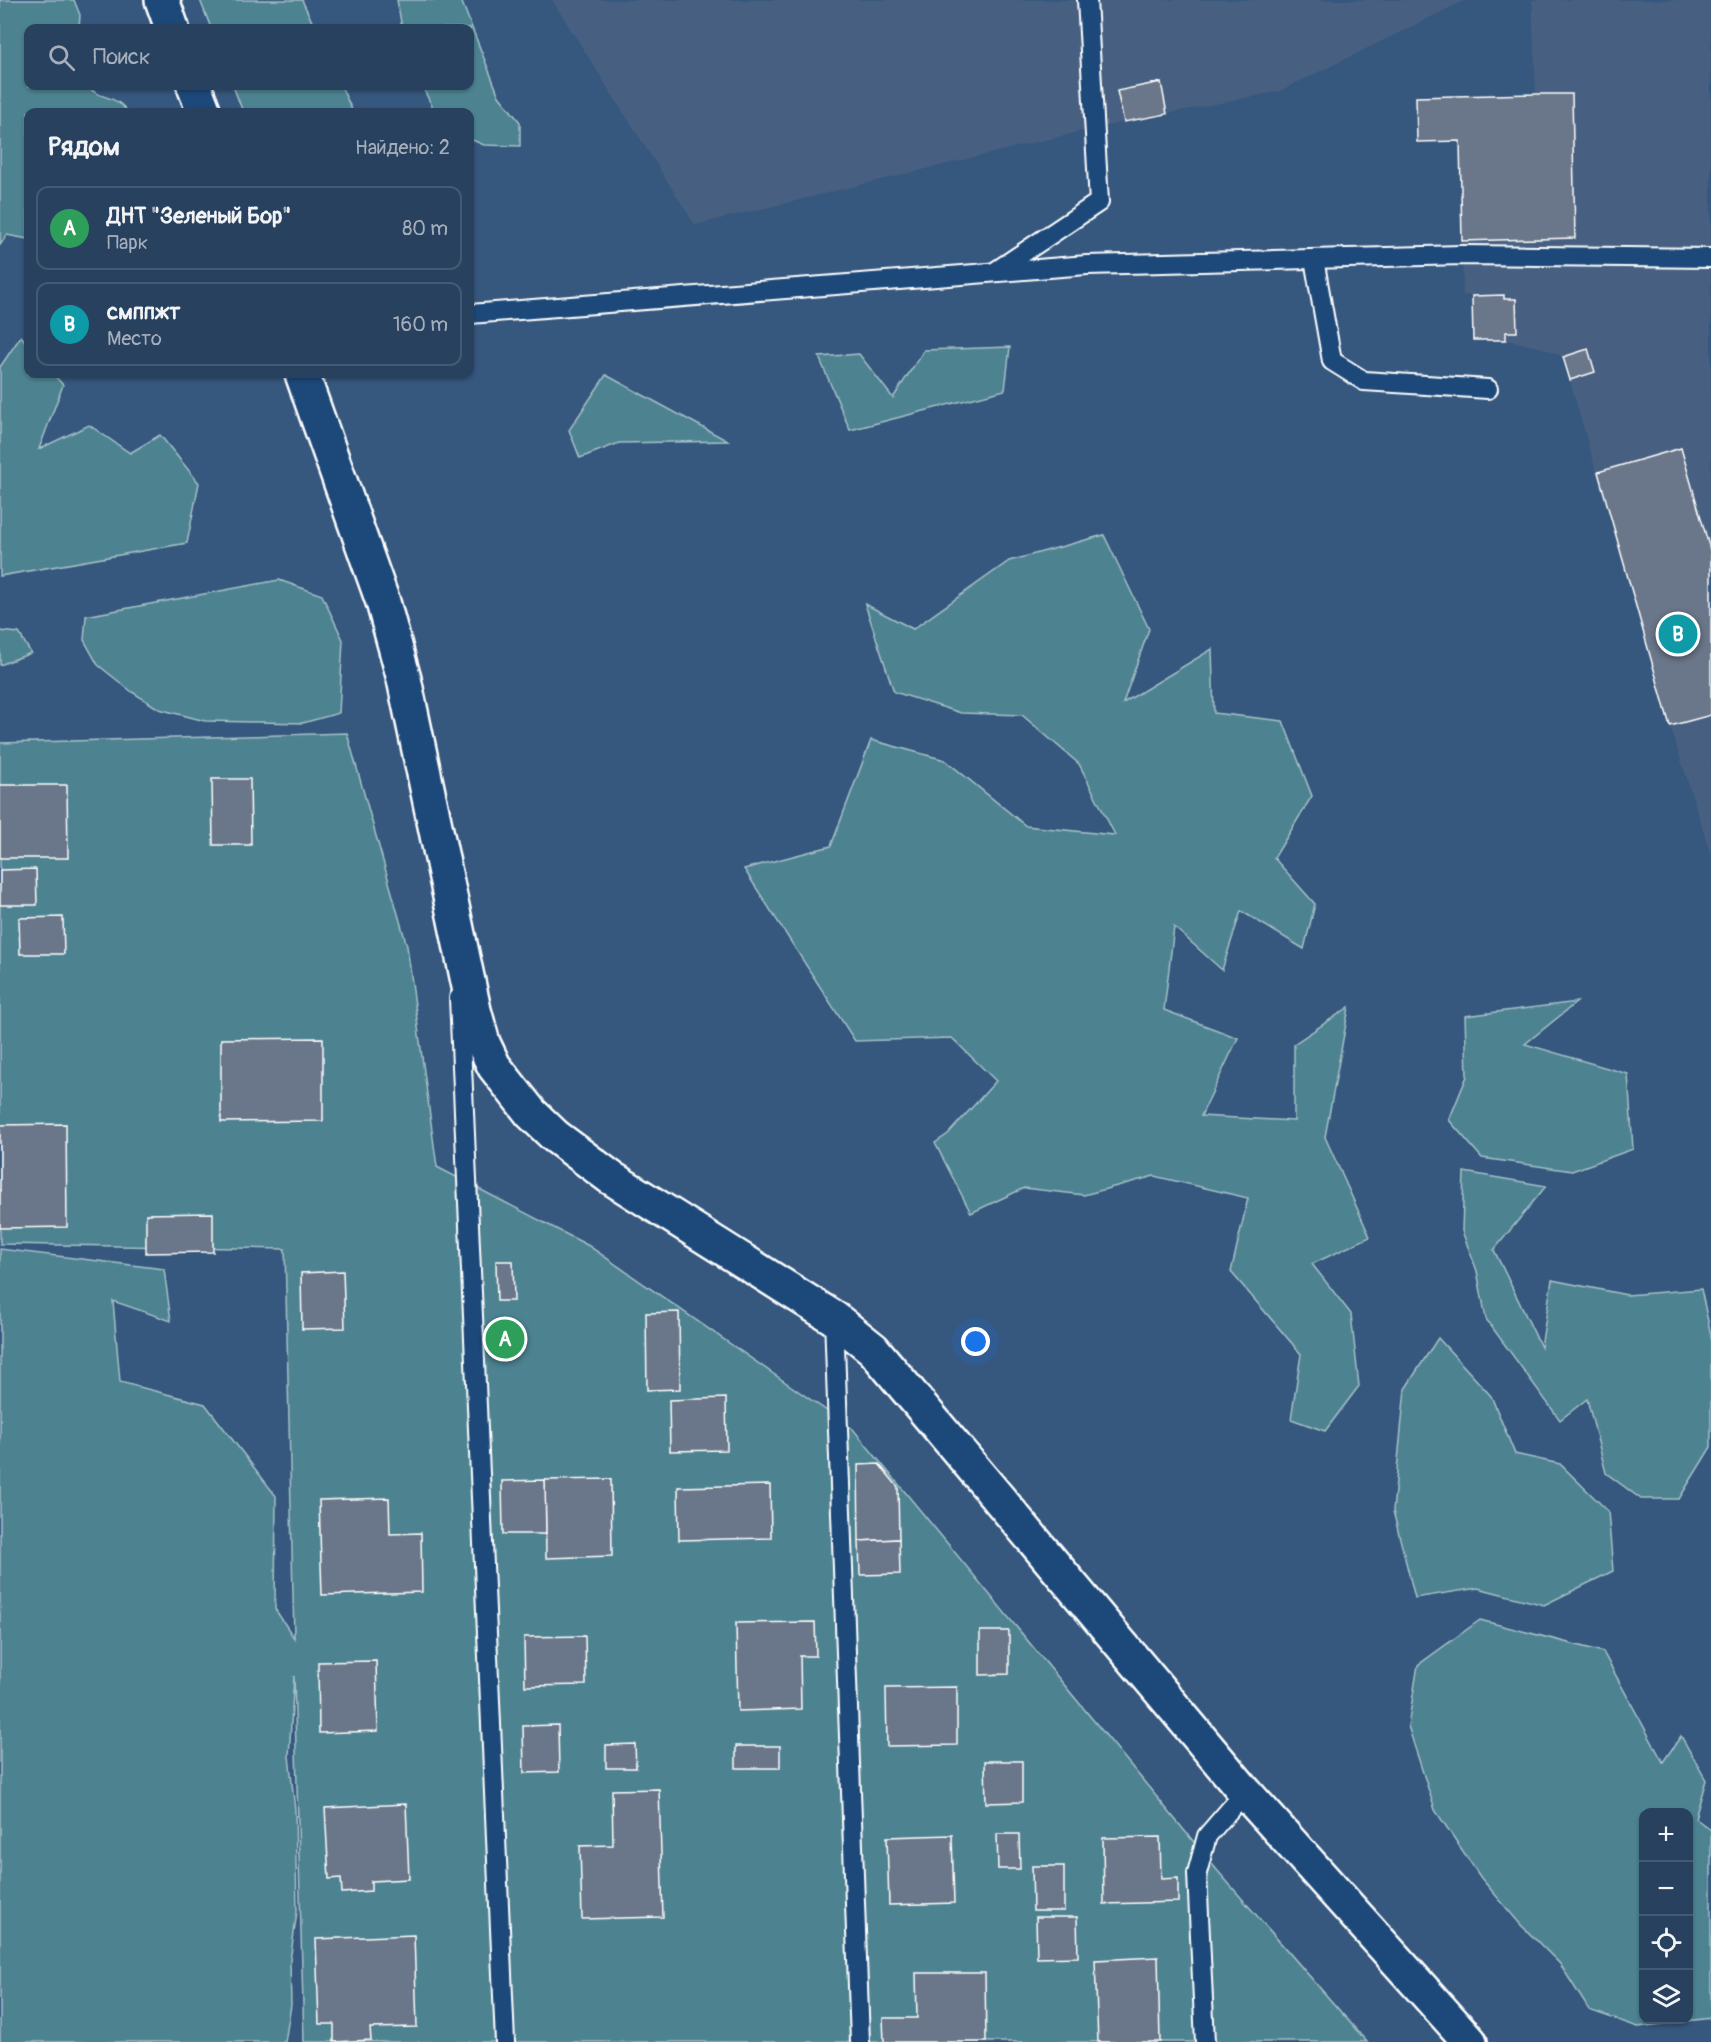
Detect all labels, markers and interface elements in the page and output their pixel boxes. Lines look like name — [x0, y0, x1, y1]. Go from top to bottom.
search box — [24, 24, 474, 90]
icon: search — [45, 41, 78, 74]
text: Поиск — [93, 43, 150, 71]
text: Рядом — [48, 131, 120, 163]
text: Найдено: 2 — [355, 135, 450, 160]
text: ДНТ "Зеленый Бор" — [107, 202, 291, 230]
text: A — [63, 216, 76, 241]
text: 80 m — [402, 216, 448, 241]
text: Парк — [107, 230, 148, 255]
text: смппжт — [107, 298, 180, 326]
text: B — [64, 312, 75, 337]
text: 160 m — [393, 312, 448, 337]
text: Место — [107, 326, 162, 351]
pin: B — [1658, 612, 1698, 656]
pin: A — [486, 1316, 524, 1362]
your location — [961, 1327, 990, 1356]
map controls — [1639, 1808, 1693, 2024]
button: + — [1639, 1808, 1693, 1862]
button: − — [1639, 1862, 1693, 1916]
button: locate — [1639, 1916, 1693, 1970]
button: layers — [1639, 1970, 1693, 2024]

